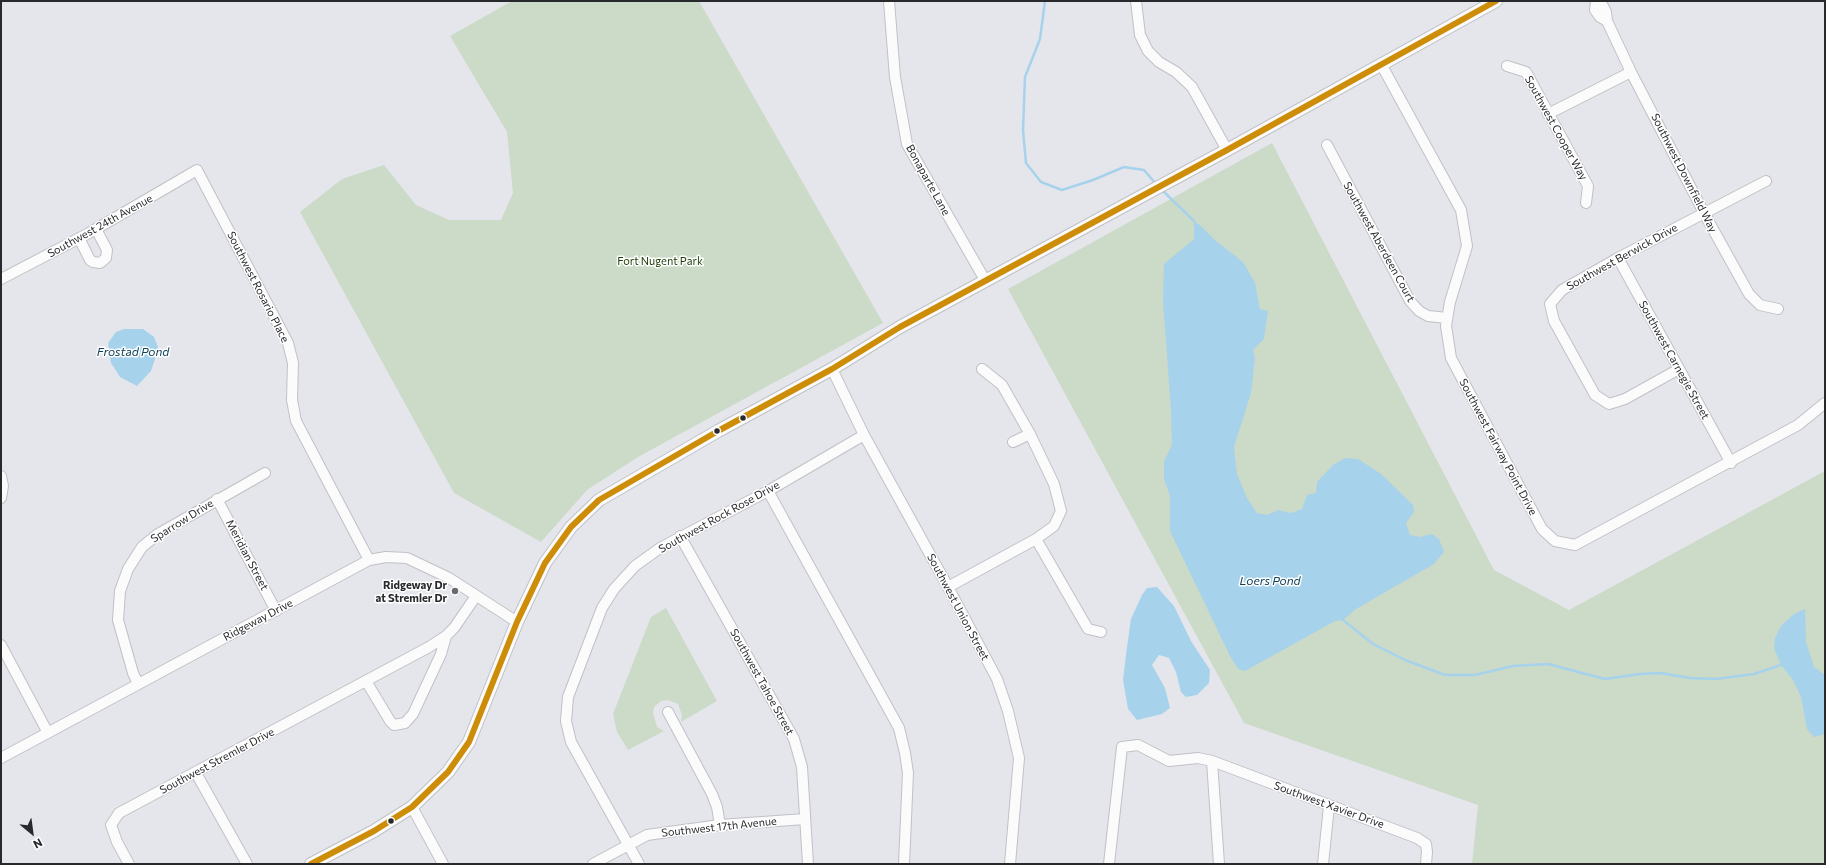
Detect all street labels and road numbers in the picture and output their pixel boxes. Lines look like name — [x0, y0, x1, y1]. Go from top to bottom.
street label: Southwest Cooper Way — [1522, 73, 1590, 183]
street label: Southwest Downfield Way — [1648, 111, 1720, 235]
street label: Bonaparte Lane — [903, 142, 953, 218]
street label: Southwest Aberdeen Court — [1340, 180, 1418, 304]
street label: Southwest 24th Avenue — [45, 192, 155, 260]
street label: Southwest Berwick Drive — [1564, 221, 1680, 293]
street label: Southwest Rosario Place — [224, 229, 292, 345]
street label: Southwest Carnegie Street — [1636, 298, 1712, 422]
street label: Southwest Fairway Point Drive — [1456, 377, 1540, 517]
street label: Southwest Rock Rose Drive — [656, 478, 782, 556]
street label: Sparrow Drive — [148, 497, 216, 545]
street label: Meridian Street — [223, 517, 271, 593]
street label: Southwest Union Street — [924, 551, 992, 663]
street label: Ridgeway Drive — [221, 596, 295, 644]
street label: Southwest Tahoe Street — [727, 627, 797, 737]
street label: Southwest Stremler Drive — [157, 725, 277, 797]
street label: Southwest Xavier Drive — [1272, 779, 1386, 831]
street label: Southwest 17th Avenue — [661, 814, 777, 840]

